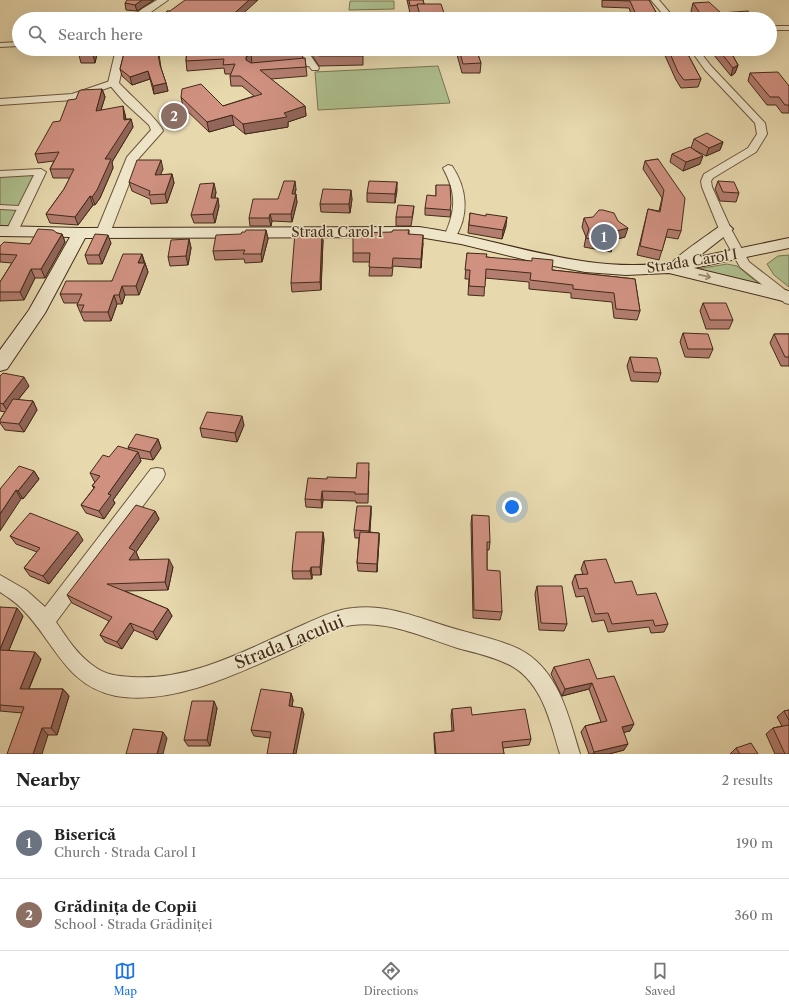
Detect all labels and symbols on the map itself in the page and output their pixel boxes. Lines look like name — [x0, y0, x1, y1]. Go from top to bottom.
pin: 2 — [161, 101, 187, 131]
pin: 1 — [591, 222, 617, 252]
street label: Strada Carol I — [291, 223, 383, 241]
street label: Strada Carol I — [645, 245, 739, 277]
one-way arrow — [698, 273, 711, 281]
your location — [502, 497, 522, 517]
street label: Strada Lacului — [231, 611, 347, 673]

